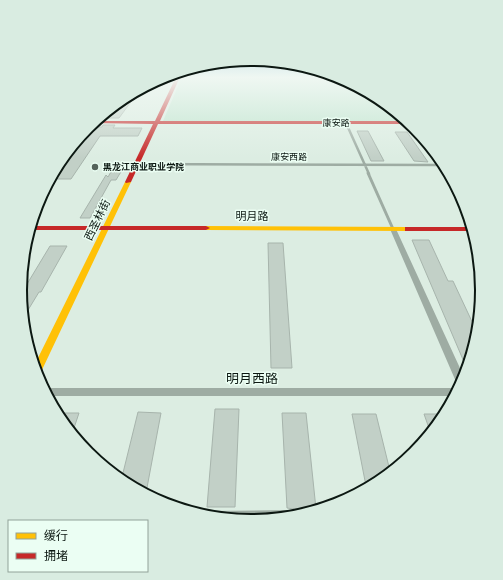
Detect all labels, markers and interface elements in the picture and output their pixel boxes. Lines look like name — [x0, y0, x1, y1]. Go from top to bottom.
street label: 康安路 — [322, 115, 350, 129]
street label: 康安西路 — [271, 149, 307, 163]
place label: 黑龙江商业职业学院 — [103, 159, 184, 173]
marker: 黑龙江商业职业学院 — [90, 162, 100, 172]
street label: 西圣林街 — [79, 196, 113, 243]
street label: 明月路 — [236, 207, 269, 223]
street label: 明月西路 — [226, 368, 278, 387]
legend — [8, 520, 148, 572]
text: 缓行 — [44, 526, 68, 544]
text: 拥堵 — [44, 546, 68, 564]

